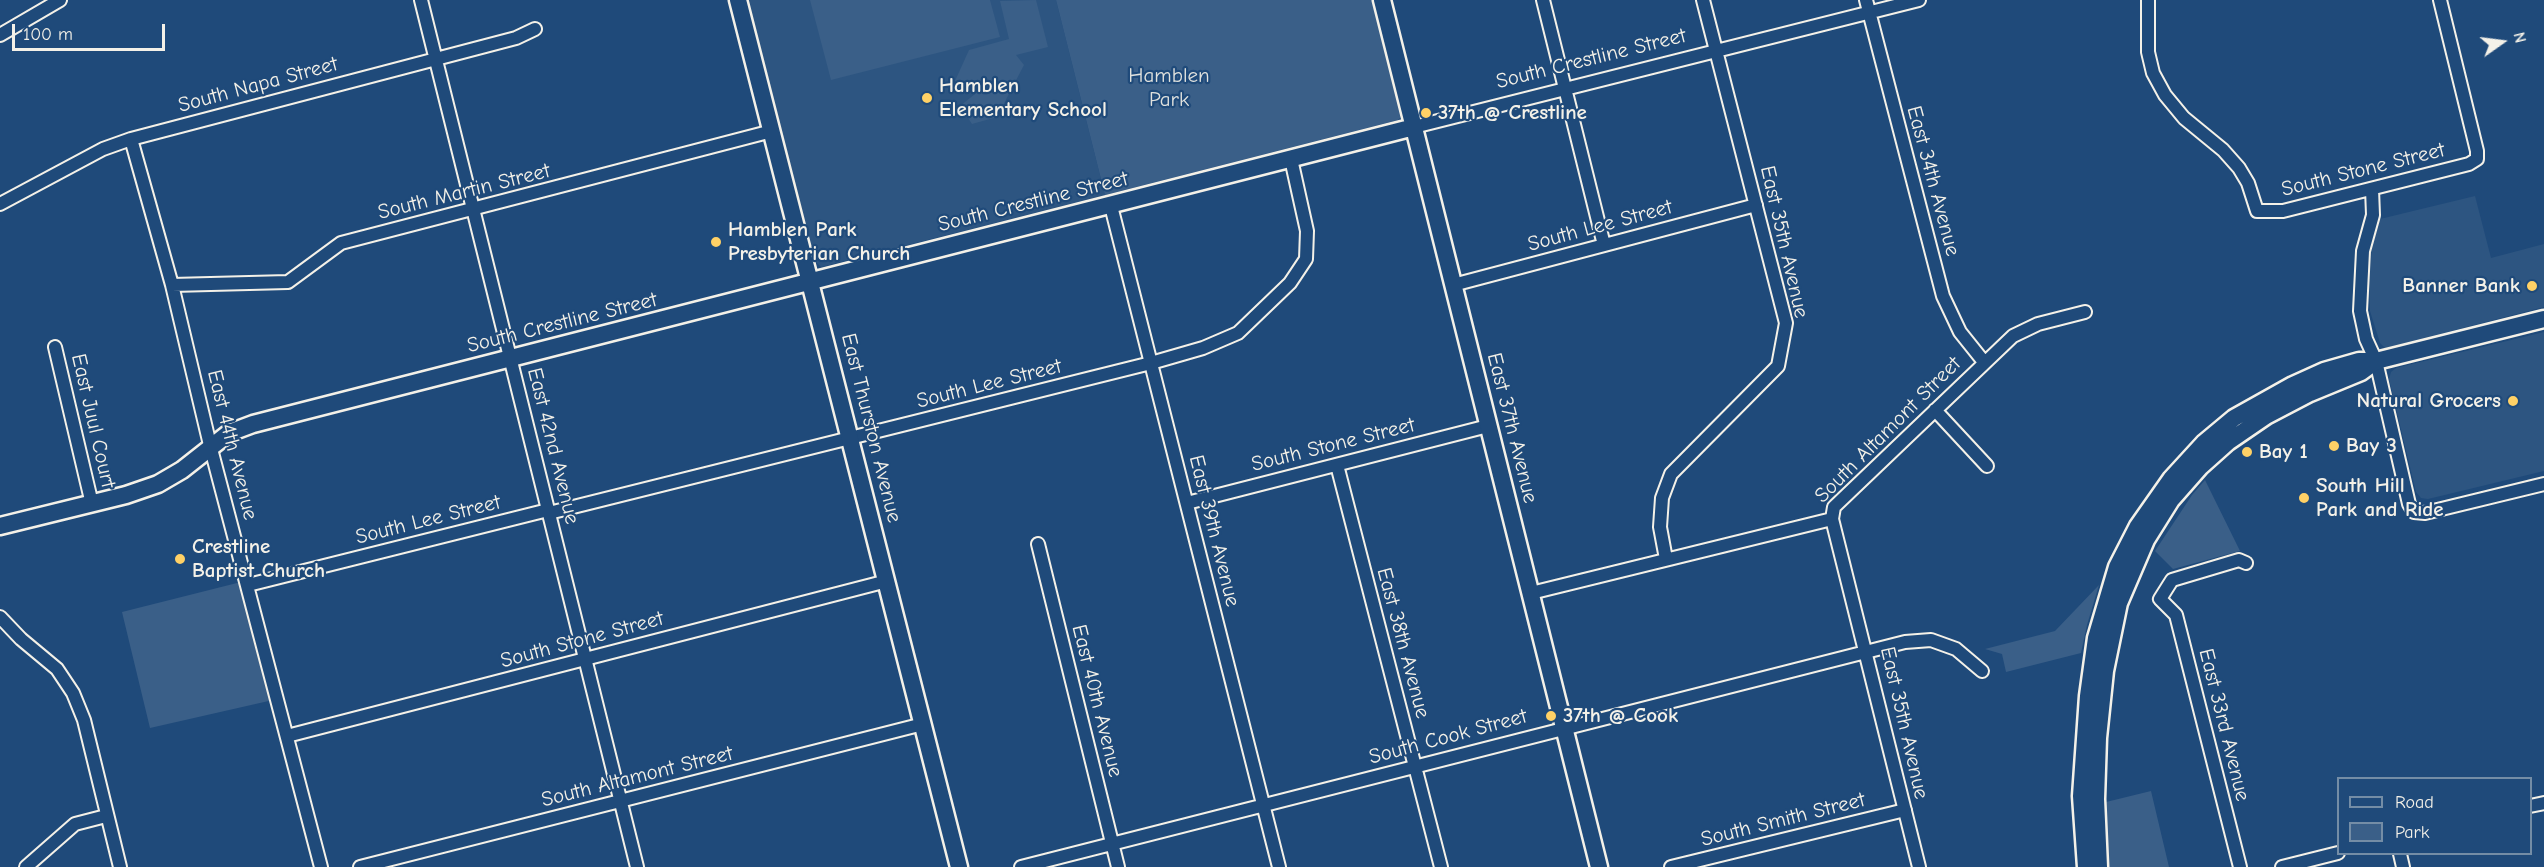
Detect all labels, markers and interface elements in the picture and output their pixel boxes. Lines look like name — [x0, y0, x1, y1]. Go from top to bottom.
scale bar — [15, 12, 168, 50]
north arrow — [2472, 12, 2532, 72]
street label: South Crestline Street — [1493, 23, 1689, 95]
text: 100 m — [23, 24, 73, 45]
text: N — [2509, 30, 2529, 45]
street label: South Napa Street — [176, 52, 340, 118]
park label: Hamblen Park — [1128, 63, 1210, 113]
place label: Hamblen Elementary School — [939, 73, 1107, 123]
marker: Hamblen Elementary School — [920, 91, 934, 105]
place label: 37th @ Crestline — [1438, 100, 1587, 126]
street label: East 34th Avenue — [1901, 103, 1965, 259]
marker: 37th @ Crestline — [1419, 106, 1433, 120]
street label: South Stone Street — [2279, 138, 2447, 202]
street label: South Martin Street — [375, 158, 553, 226]
street label: East 35th Avenue — [1754, 163, 1814, 321]
street label: South Crestline Street — [935, 166, 1131, 238]
street label: South Lee Street — [1525, 195, 1675, 257]
place label: Hamblen Park Presbyterian Church — [728, 217, 910, 267]
marker: Hamblen Park Presbyterian Church — [709, 235, 723, 249]
place label: Banner Bank — [2402, 273, 2520, 299]
marker: Banner Bank — [2525, 279, 2539, 293]
street label: South Crestline Street — [464, 287, 660, 359]
street label: East Thurston Avenue — [835, 331, 907, 525]
street label: East 37th Avenue — [1481, 350, 1543, 506]
street label: East Juul Court — [65, 351, 121, 491]
street label: South Altamont Street — [1810, 352, 1966, 508]
street label: South Lee Street — [914, 354, 1064, 414]
street label: East 42nd Avenue — [521, 365, 585, 527]
street label: East 44th Avenue — [201, 367, 263, 523]
place label: Natural Grocers — [2357, 388, 2501, 414]
marker: Natural Grocers — [2506, 394, 2520, 408]
street label: South Stone Street — [1249, 413, 1417, 477]
place label: Bay 3 — [2346, 433, 2397, 459]
place label: Bay 1 — [2259, 439, 2308, 465]
marker: Bay 3 — [2327, 439, 2341, 453]
marker: Bay 1 — [2240, 445, 2254, 459]
street label: East 39th Avenue — [1183, 453, 1245, 609]
place label: South Hill Park and Ride — [2316, 473, 2444, 523]
street label: South Lee Street — [353, 490, 503, 550]
marker: South Hill Park and Ride — [2297, 491, 2311, 505]
place label: Crestline Baptist Church — [192, 534, 325, 584]
marker: Crestline Baptist Church — [173, 552, 187, 566]
street label: East 38th Avenue — [1371, 565, 1435, 721]
street label: South Stone Street — [498, 606, 666, 674]
street label: East 40th Avenue — [1066, 622, 1128, 780]
street label: East 35th Avenue — [1874, 644, 1934, 802]
street label: East 33rd Avenue — [2193, 646, 2255, 804]
place label: 37th @ Cook — [1563, 703, 1678, 729]
street label: South Cook Street — [1366, 704, 1530, 770]
marker: 37th @ Cook — [1544, 709, 1558, 723]
street label: South Altamont Street — [539, 741, 735, 813]
legend — [2337, 777, 2532, 855]
street label: South Smith Street — [1698, 787, 1868, 853]
text: Road — [2395, 792, 2434, 813]
text: Park — [2395, 822, 2429, 843]

